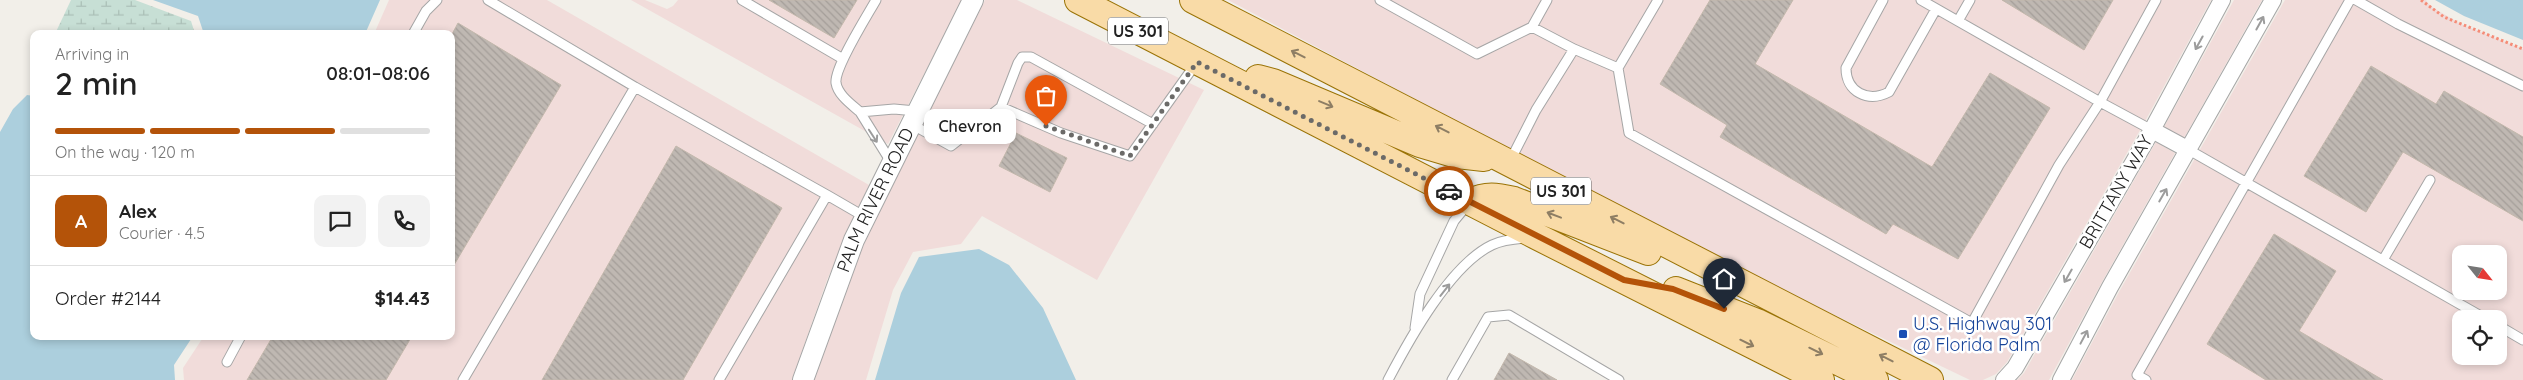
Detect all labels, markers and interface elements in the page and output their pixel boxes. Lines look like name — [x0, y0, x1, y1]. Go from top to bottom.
one-way arrow — [2256, 17, 2266, 31]
road number: US 301 — [1108, 18, 1168, 44]
one-way arrow — [2194, 35, 2204, 50]
text: Arriving in — [55, 44, 129, 64]
one-way arrow — [1290, 49, 1305, 59]
text: 08:01–08:06 — [326, 61, 430, 85]
text: 2 min — [55, 63, 138, 103]
pin — [1025, 75, 1067, 126]
icon: bag — [1032, 82, 1060, 110]
one-way arrow — [1318, 100, 1333, 110]
callout: Chevron — [924, 108, 1016, 144]
text: Chevron — [938, 116, 1002, 136]
street label: PALM RIVER ROAD — [831, 124, 919, 275]
one-way arrow — [1435, 124, 1450, 133]
one-way arrow — [868, 128, 878, 142]
street label: BRITTANY WAY — [2074, 131, 2157, 253]
text: On the way · 120 m — [55, 142, 195, 162]
courier — [1424, 166, 1474, 216]
icon: car — [1435, 177, 1463, 205]
road number: US 301 — [1531, 178, 1591, 205]
one-way arrow — [2159, 188, 2168, 203]
button: chat — [314, 195, 366, 247]
button: phone — [378, 195, 430, 247]
text: Alex — [119, 199, 157, 223]
text: A — [75, 209, 87, 233]
one-way arrow — [1546, 210, 1562, 219]
one-way arrow — [1610, 215, 1625, 224]
text: Courier · 4.5 — [119, 223, 205, 243]
north arrow — [2452, 245, 2508, 300]
map controls — [2452, 245, 2507, 365]
pin — [1703, 258, 1745, 309]
icon: home — [1710, 265, 1738, 293]
one-way arrow — [2063, 268, 2073, 283]
one-way arrow — [1440, 283, 1450, 297]
text: Order #2144 — [55, 286, 161, 310]
text: $14.43 — [375, 286, 430, 310]
button: locate — [2452, 310, 2507, 365]
place label: U.S. Highway 301 @ Florida Palm — [1913, 312, 2052, 356]
marker: U.S. Highway 301 @ Florida Palm — [1897, 328, 1909, 340]
one-way arrow — [2080, 330, 2089, 345]
one-way arrow — [1739, 339, 1754, 348]
one-way arrow — [1808, 347, 1823, 356]
one-way arrow — [1879, 353, 1894, 363]

